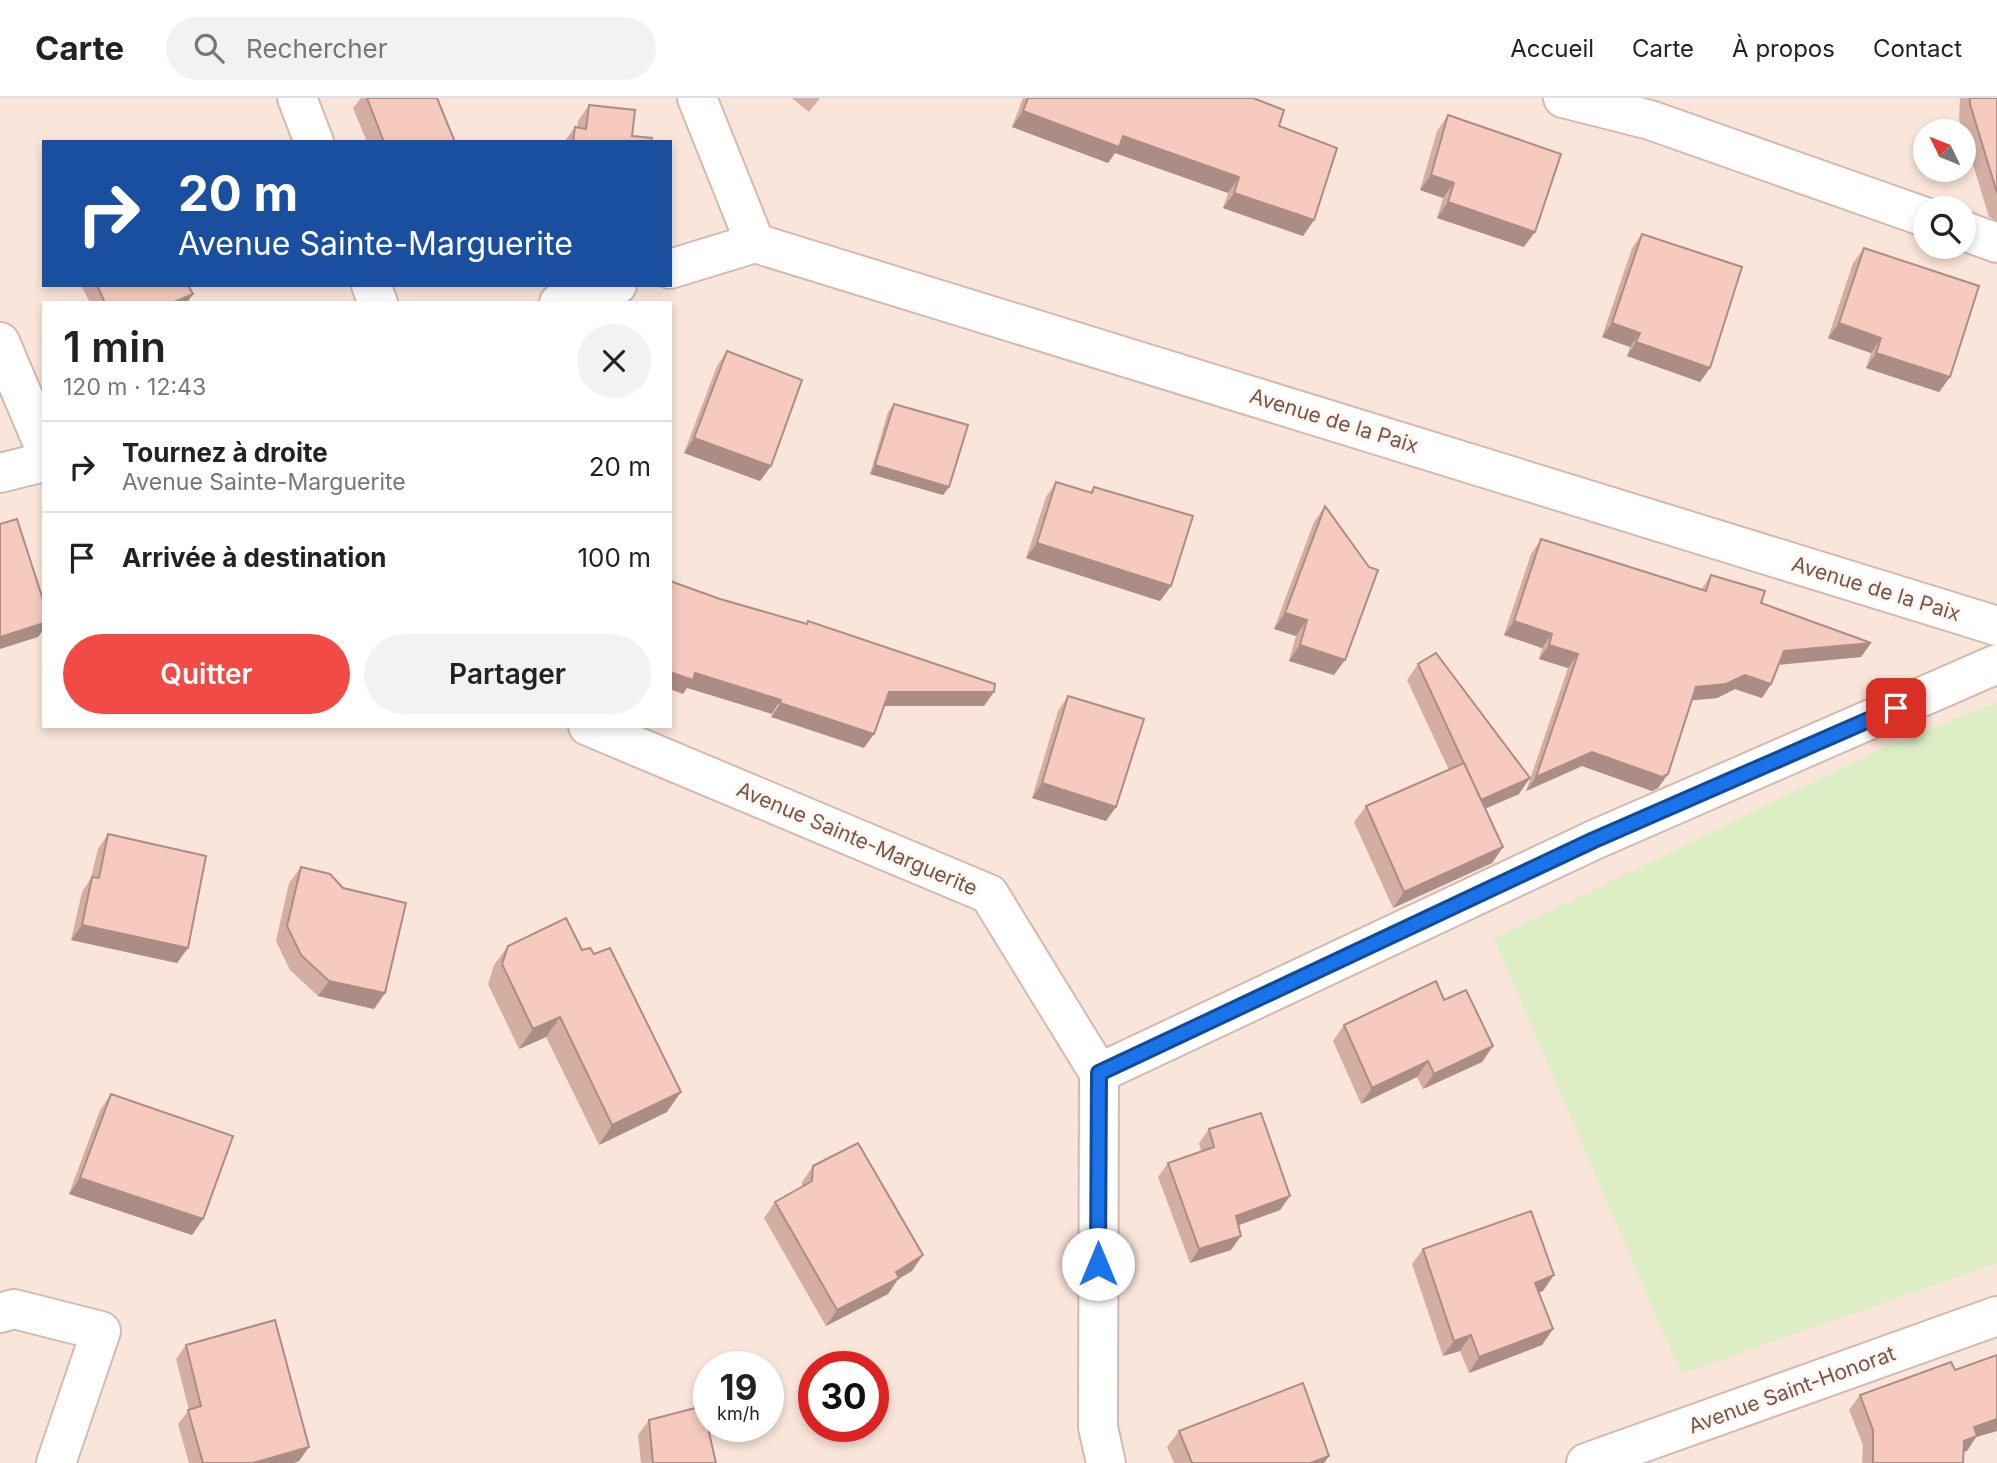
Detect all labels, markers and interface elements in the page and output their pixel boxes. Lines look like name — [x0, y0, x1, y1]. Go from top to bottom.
search box — [166, 17, 656, 80]
text: Carte — [35, 28, 124, 68]
icon: search — [190, 29, 228, 67]
text: Rechercher — [246, 33, 388, 64]
text: Accueil — [1510, 34, 1594, 63]
text: Carte — [1632, 34, 1694, 63]
text: À propos — [1732, 34, 1835, 63]
text: Contact — [1873, 34, 1962, 63]
north arrow — [1913, 119, 1976, 182]
map controls — [1913, 119, 1976, 259]
text: 20 m — [178, 164, 298, 223]
icon: right — [63, 168, 154, 259]
button: search — [1913, 196, 1976, 259]
text: Avenue Sainte-Marguerite — [178, 224, 573, 263]
text: 1 min — [63, 321, 166, 372]
button: close — [577, 324, 651, 398]
text: 120 m · 12:43 — [63, 373, 206, 401]
street label: Avenue de la Paix — [1247, 383, 1422, 458]
text: Tournez à droite — [122, 437, 328, 468]
icon: right — [63, 448, 101, 486]
text: 20 m — [589, 451, 651, 482]
text: Avenue Sainte-Marguerite — [122, 468, 406, 496]
icon: arrive — [63, 539, 101, 577]
text: Arrivée à destination — [122, 542, 387, 573]
text: 100 m — [578, 542, 651, 573]
street label: Avenue de la Paix — [1789, 551, 1964, 626]
button: Quitter — [63, 634, 350, 714]
button: Partager — [364, 634, 651, 714]
pin — [1866, 678, 1926, 738]
icon: arrive — [1877, 689, 1915, 727]
street label: Avenue Sainte-Marguerite — [733, 776, 981, 901]
position arrow — [1061, 1227, 1135, 1301]
street label: Avenue Saint-Honorat — [1685, 1340, 1899, 1439]
speed limit sign: 30 — [798, 1351, 889, 1442]
text: 19 — [720, 1366, 757, 1408]
text: km/h — [717, 1403, 760, 1424]

